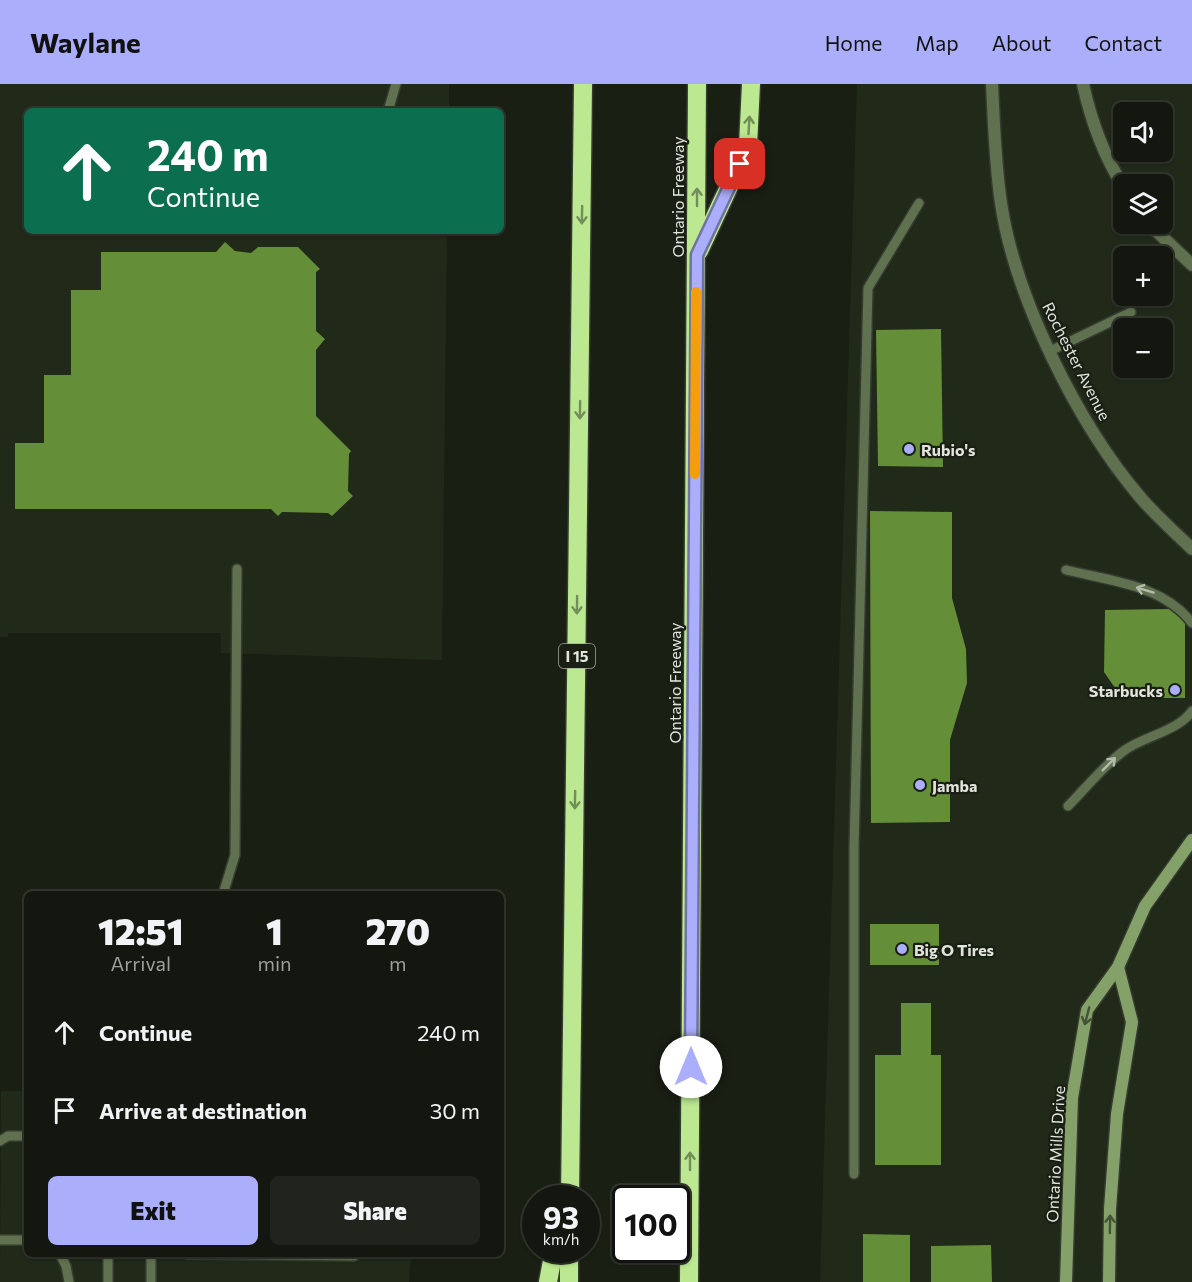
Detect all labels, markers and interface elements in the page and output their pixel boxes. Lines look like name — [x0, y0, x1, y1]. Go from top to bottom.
text: Waylane — [30, 25, 141, 59]
text: Home — [825, 30, 882, 55]
text: Map — [915, 30, 959, 55]
text: About — [992, 30, 1051, 55]
text: Contact — [1084, 30, 1162, 55]
map controls — [1113, 102, 1173, 378]
button: sound — [1113, 102, 1173, 162]
one-way arrow — [744, 115, 755, 135]
text: 240 m — [147, 128, 269, 180]
icon: ahead — [48, 132, 126, 210]
street label: Ontario Freeway — [668, 136, 687, 258]
pin — [714, 138, 765, 189]
icon: arrive — [723, 147, 756, 180]
button: layers — [1113, 174, 1173, 234]
text: Continue — [147, 180, 260, 213]
one-way arrow — [691, 187, 703, 207]
one-way arrow — [576, 204, 588, 224]
button: + — [1113, 246, 1173, 306]
street label: Rochester Avenue — [1039, 299, 1115, 423]
button: − — [1113, 318, 1173, 378]
one-way arrow — [574, 399, 586, 419]
place label: Rubio's — [921, 440, 976, 459]
marker: Rubio's — [902, 442, 916, 456]
one-way arrow — [1136, 584, 1155, 595]
one-way arrow — [571, 594, 583, 614]
street label: Ontario Freeway — [665, 622, 684, 744]
road number: I 15 — [559, 644, 595, 668]
place label: Starbucks — [1089, 681, 1163, 700]
marker: Starbucks — [1168, 683, 1182, 697]
one-way arrow — [1102, 757, 1117, 772]
place label: Jamba — [932, 776, 977, 795]
marker: Jamba — [913, 778, 927, 792]
one-way arrow — [569, 789, 581, 809]
text: 12:51 — [98, 908, 184, 952]
text: 1 — [266, 908, 283, 952]
text: 270 — [365, 908, 430, 952]
place label: Big O Tires — [914, 940, 994, 959]
marker: Big O Tires — [895, 942, 909, 956]
text: Arrival — [110, 951, 171, 975]
text: min — [257, 951, 292, 975]
text: m — [389, 951, 406, 975]
one-way arrow — [1081, 1006, 1092, 1025]
icon: ahead — [48, 1016, 81, 1049]
text: Continue — [99, 1019, 192, 1046]
text: 240 m — [417, 1019, 480, 1046]
position arrow — [659, 1035, 723, 1099]
street label: Ontario Mills Drive — [1042, 1085, 1068, 1223]
icon: arrive — [48, 1094, 81, 1127]
text: Arrive at destination — [99, 1097, 307, 1124]
text: 30 m — [430, 1097, 480, 1124]
one-way arrow — [684, 1151, 696, 1171]
button: Exit — [48, 1176, 258, 1245]
button: Share — [270, 1176, 480, 1245]
speed limit sign: 100 — [612, 1185, 690, 1263]
text: 93 — [543, 1198, 579, 1235]
one-way arrow — [1104, 1214, 1116, 1234]
text: km/h — [543, 1230, 579, 1248]

